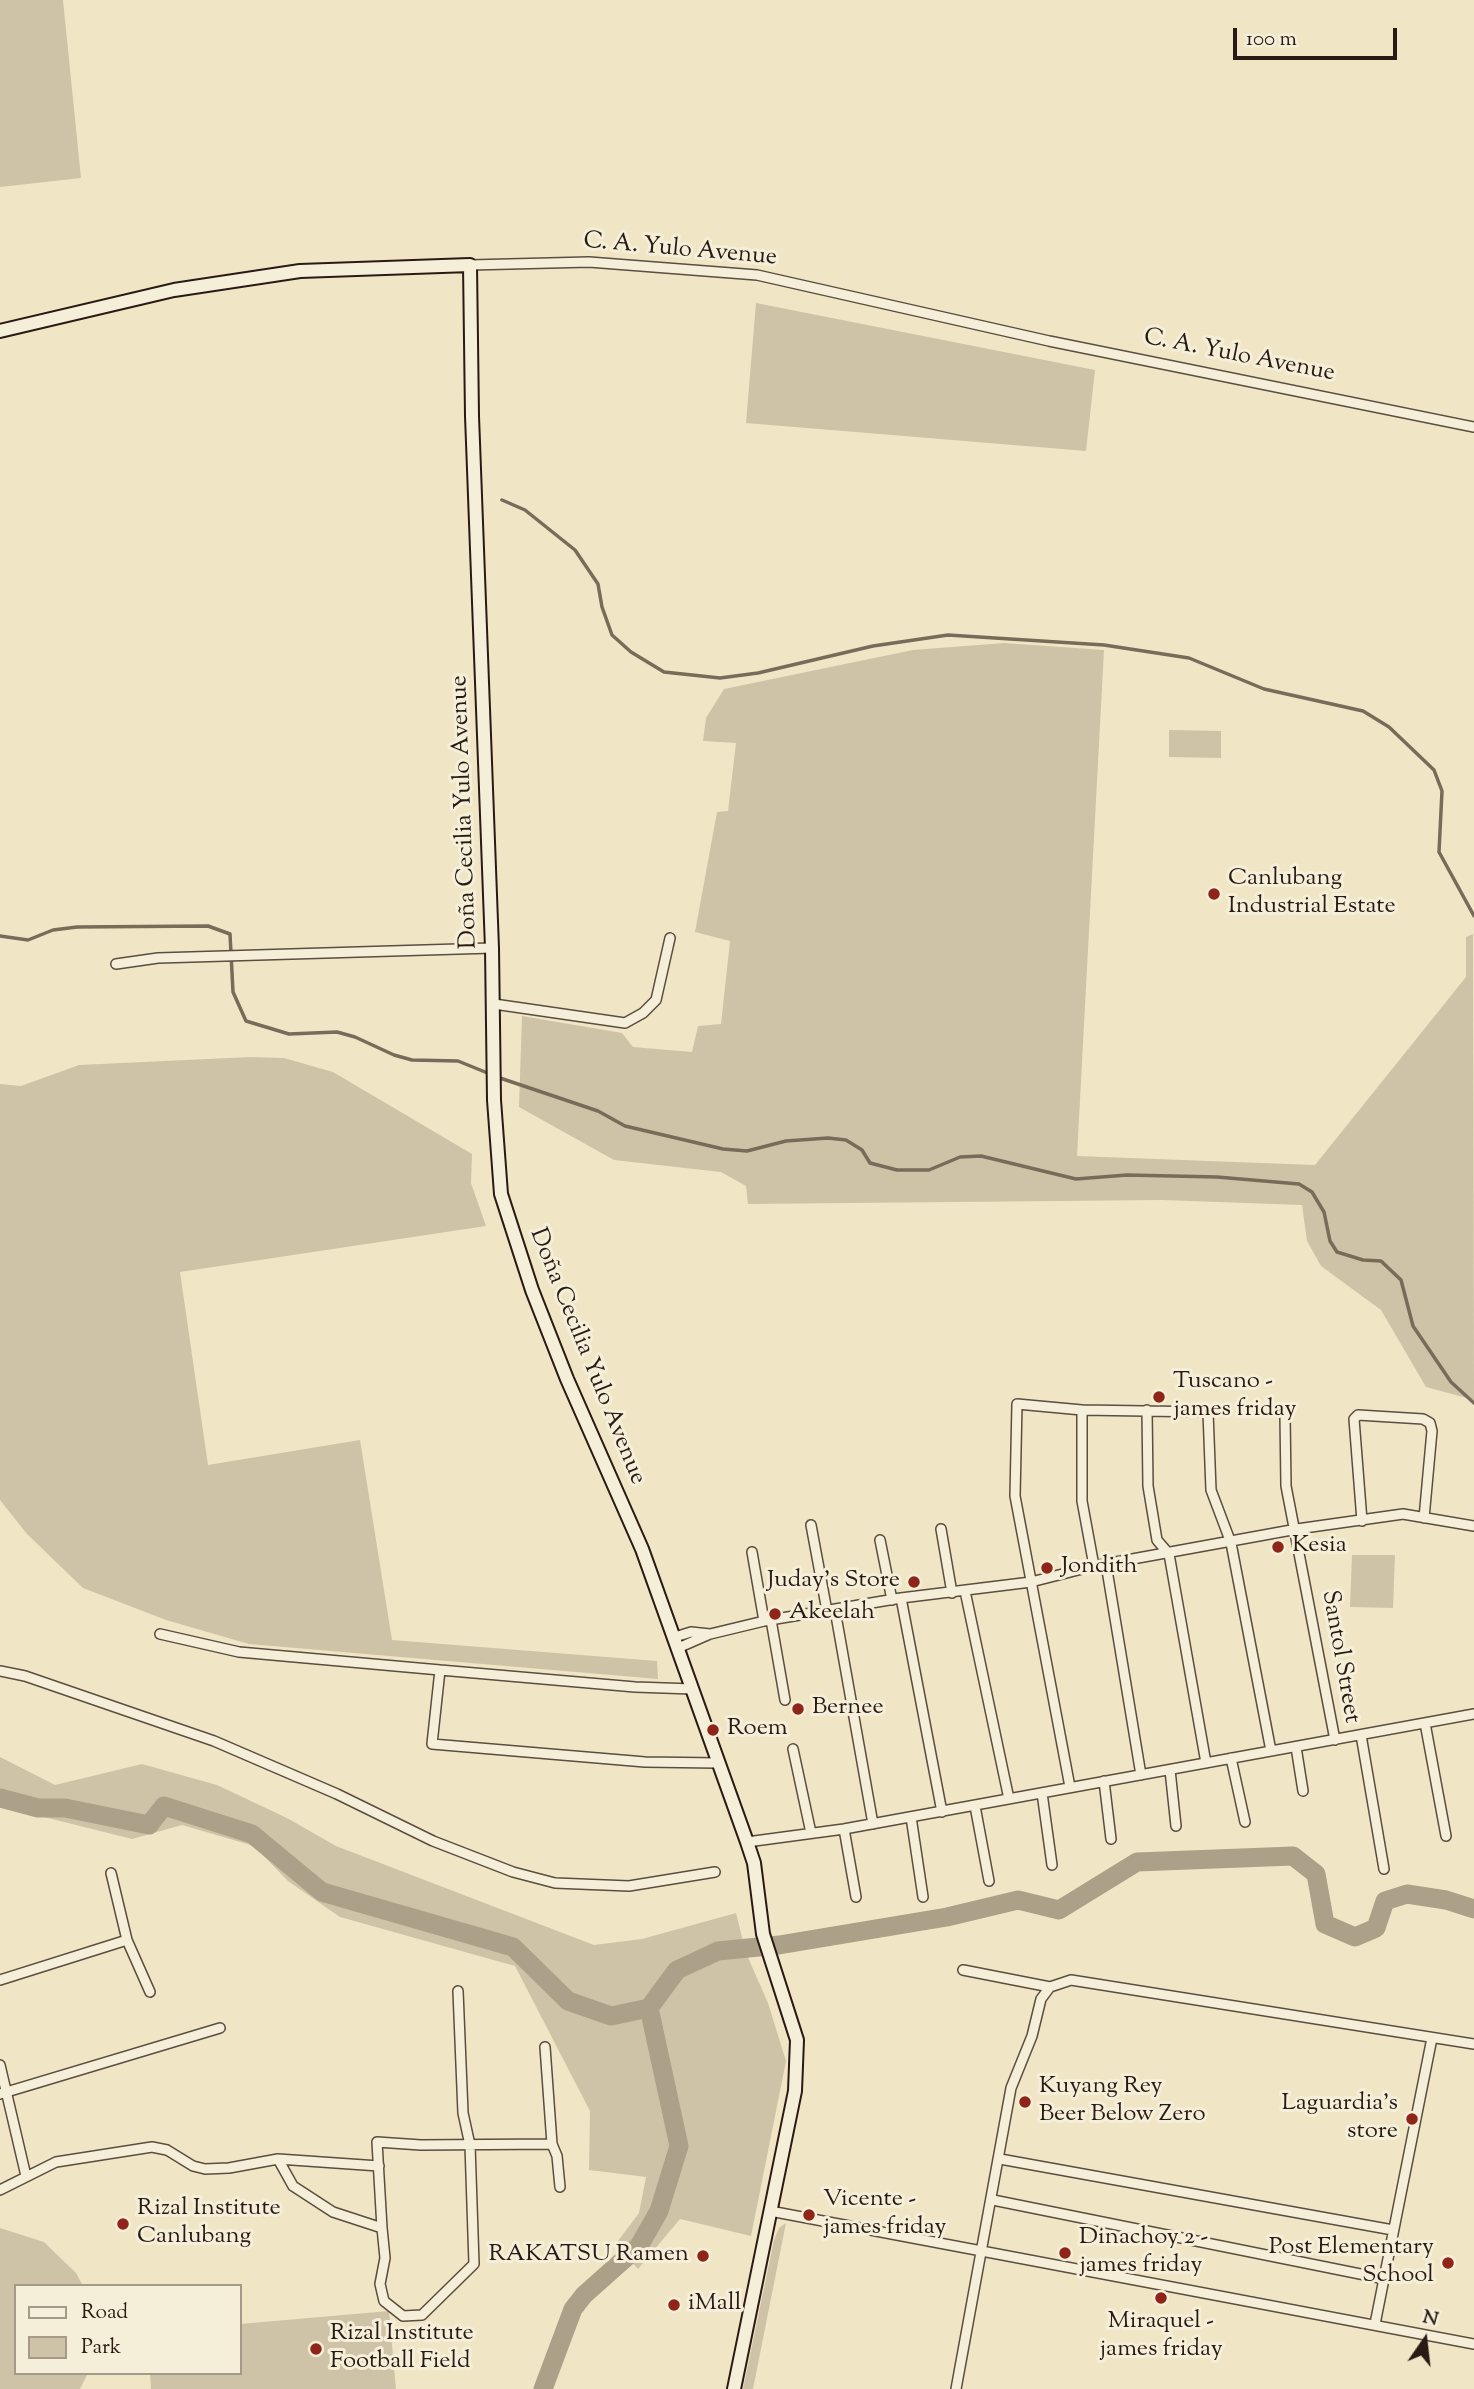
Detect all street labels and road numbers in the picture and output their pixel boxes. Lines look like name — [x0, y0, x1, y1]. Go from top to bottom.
street label: C. A. Yulo Avenue — [582, 228, 778, 274]
street label: C. A. Yulo Avenue — [1141, 324, 1337, 390]
street label: Doña Cecilia Yulo Avenue — [447, 675, 485, 949]
street label: Doña Cecilia Yulo Avenue — [521, 1225, 651, 1489]
street label: Santol Street — [1313, 1588, 1365, 1726]

